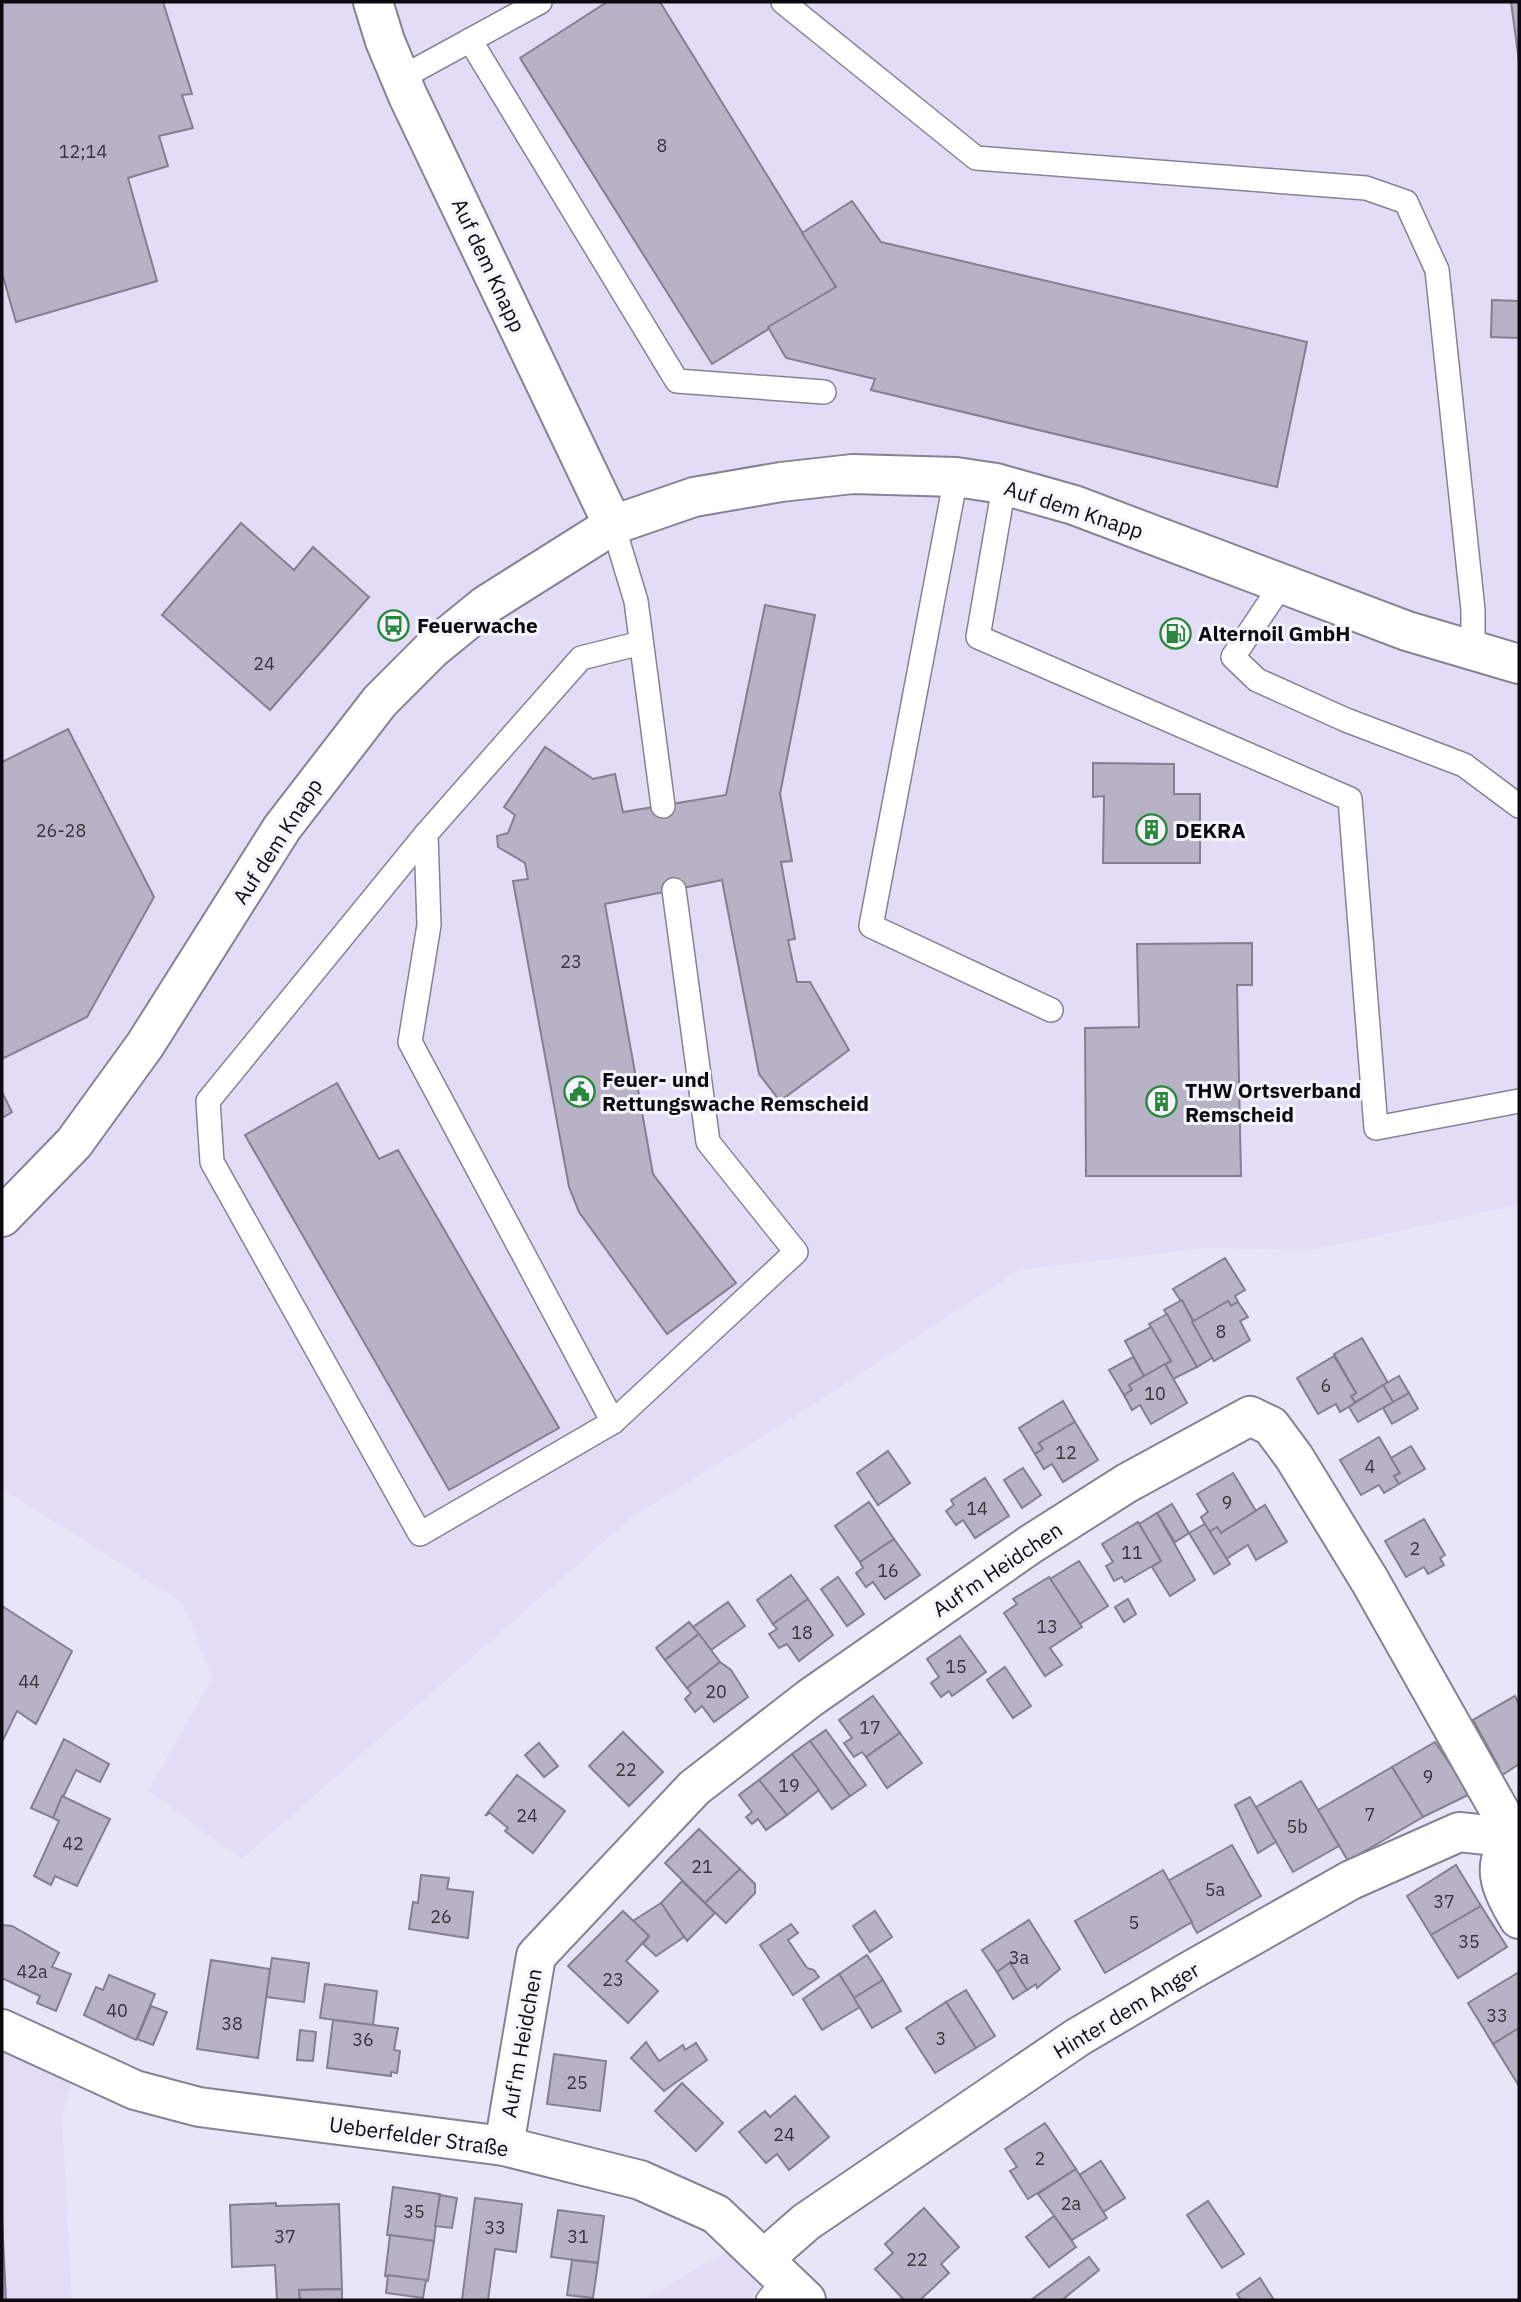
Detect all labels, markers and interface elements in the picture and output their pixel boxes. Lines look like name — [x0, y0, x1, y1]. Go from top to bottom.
house number: 8 — [657, 134, 667, 157]
house number: 12;14 — [59, 140, 107, 163]
street label: Auf dem Knapp — [446, 193, 532, 337]
street label: Auf dem Knapp — [1001, 473, 1147, 545]
bus stop icon: Feuerwache — [377, 608, 411, 642]
place label: Feuerwache — [417, 611, 538, 639]
fuel station icon: Alternoil GmbH — [1158, 616, 1192, 650]
place label: Alternoil GmbH — [1198, 619, 1350, 647]
house number: 24 — [253, 652, 275, 675]
street label: Auf dem Knapp — [226, 773, 328, 909]
building icon: DEKRA — [1135, 813, 1169, 847]
place label: DEKRA — [1175, 816, 1246, 844]
house number: 26-28 — [36, 819, 86, 842]
house number: 23 — [560, 950, 582, 973]
place label: Feuer- und Rettungswache Remscheid — [602, 1065, 869, 1117]
public building icon: Feuer- und Rettungswache Remscheid — [562, 1074, 596, 1108]
place label: THW Ortsverband Remscheid — [1185, 1076, 1361, 1128]
building icon: THW Ortsverband Remscheid — [1145, 1085, 1179, 1119]
house number: 8 — [1216, 1320, 1226, 1343]
house number: 6 — [1321, 1374, 1331, 1397]
house number: 10 — [1144, 1382, 1166, 1405]
house number: 12 — [1055, 1441, 1077, 1464]
house number: 4 — [1365, 1455, 1376, 1478]
house number: 9 — [1222, 1491, 1232, 1514]
house number: 14 — [966, 1497, 988, 1520]
street label: Auf'm Heidchen — [927, 1515, 1067, 1623]
house number: 2 — [1410, 1537, 1420, 1560]
house number: 11 — [1121, 1541, 1143, 1564]
house number: 16 — [877, 1559, 899, 1582]
house number: 13 — [1036, 1615, 1058, 1638]
house number: 18 — [791, 1621, 813, 1644]
house number: 15 — [945, 1655, 967, 1678]
house number: 44 — [18, 1670, 40, 1693]
house number: 20 — [705, 1680, 727, 1703]
house number: 17 — [859, 1716, 881, 1739]
house number: 22 — [615, 1758, 637, 1781]
house number: 9 — [1423, 1765, 1433, 1788]
house number: 19 — [778, 1774, 800, 1797]
house number: 7 — [1365, 1803, 1375, 1826]
house number: 24 — [516, 1804, 538, 1827]
house number: 5b — [1286, 1815, 1308, 1838]
house number: 42 — [62, 1832, 84, 1855]
house number: 21 — [691, 1855, 713, 1878]
house number: 5a — [1205, 1878, 1226, 1901]
house number: 37 — [1433, 1890, 1455, 1913]
house number: 26 — [430, 1905, 452, 1928]
house number: 5 — [1129, 1911, 1139, 1934]
house number: 35 — [1458, 1930, 1480, 1953]
house number: 3a — [1009, 1946, 1030, 1969]
street label: Hinter dem Anger — [1048, 1955, 1205, 2065]
house number: 42a — [16, 1960, 48, 1983]
street label: Auf'm Heidchen — [494, 1966, 548, 2120]
house number: 23 — [602, 1968, 624, 1991]
house number: 40 — [106, 1999, 128, 2022]
house number: 33 — [1486, 2004, 1508, 2027]
house number: 38 — [221, 2012, 243, 2035]
house number: 3 — [936, 2027, 946, 2050]
house number: 36 — [352, 2028, 374, 2051]
house number: 25 — [566, 2071, 588, 2094]
street label: Ueberfelder Straße — [327, 2110, 511, 2162]
house number: 24 — [773, 2123, 795, 2146]
house number: 2 — [1035, 2147, 1045, 2170]
house number: 2a — [1061, 2192, 1082, 2215]
house number: 35 — [403, 2200, 425, 2223]
house number: 33 — [484, 2216, 506, 2239]
house number: 37 — [274, 2225, 296, 2248]
house number: 31 — [567, 2225, 589, 2248]
house number: 22 — [906, 2248, 928, 2271]

